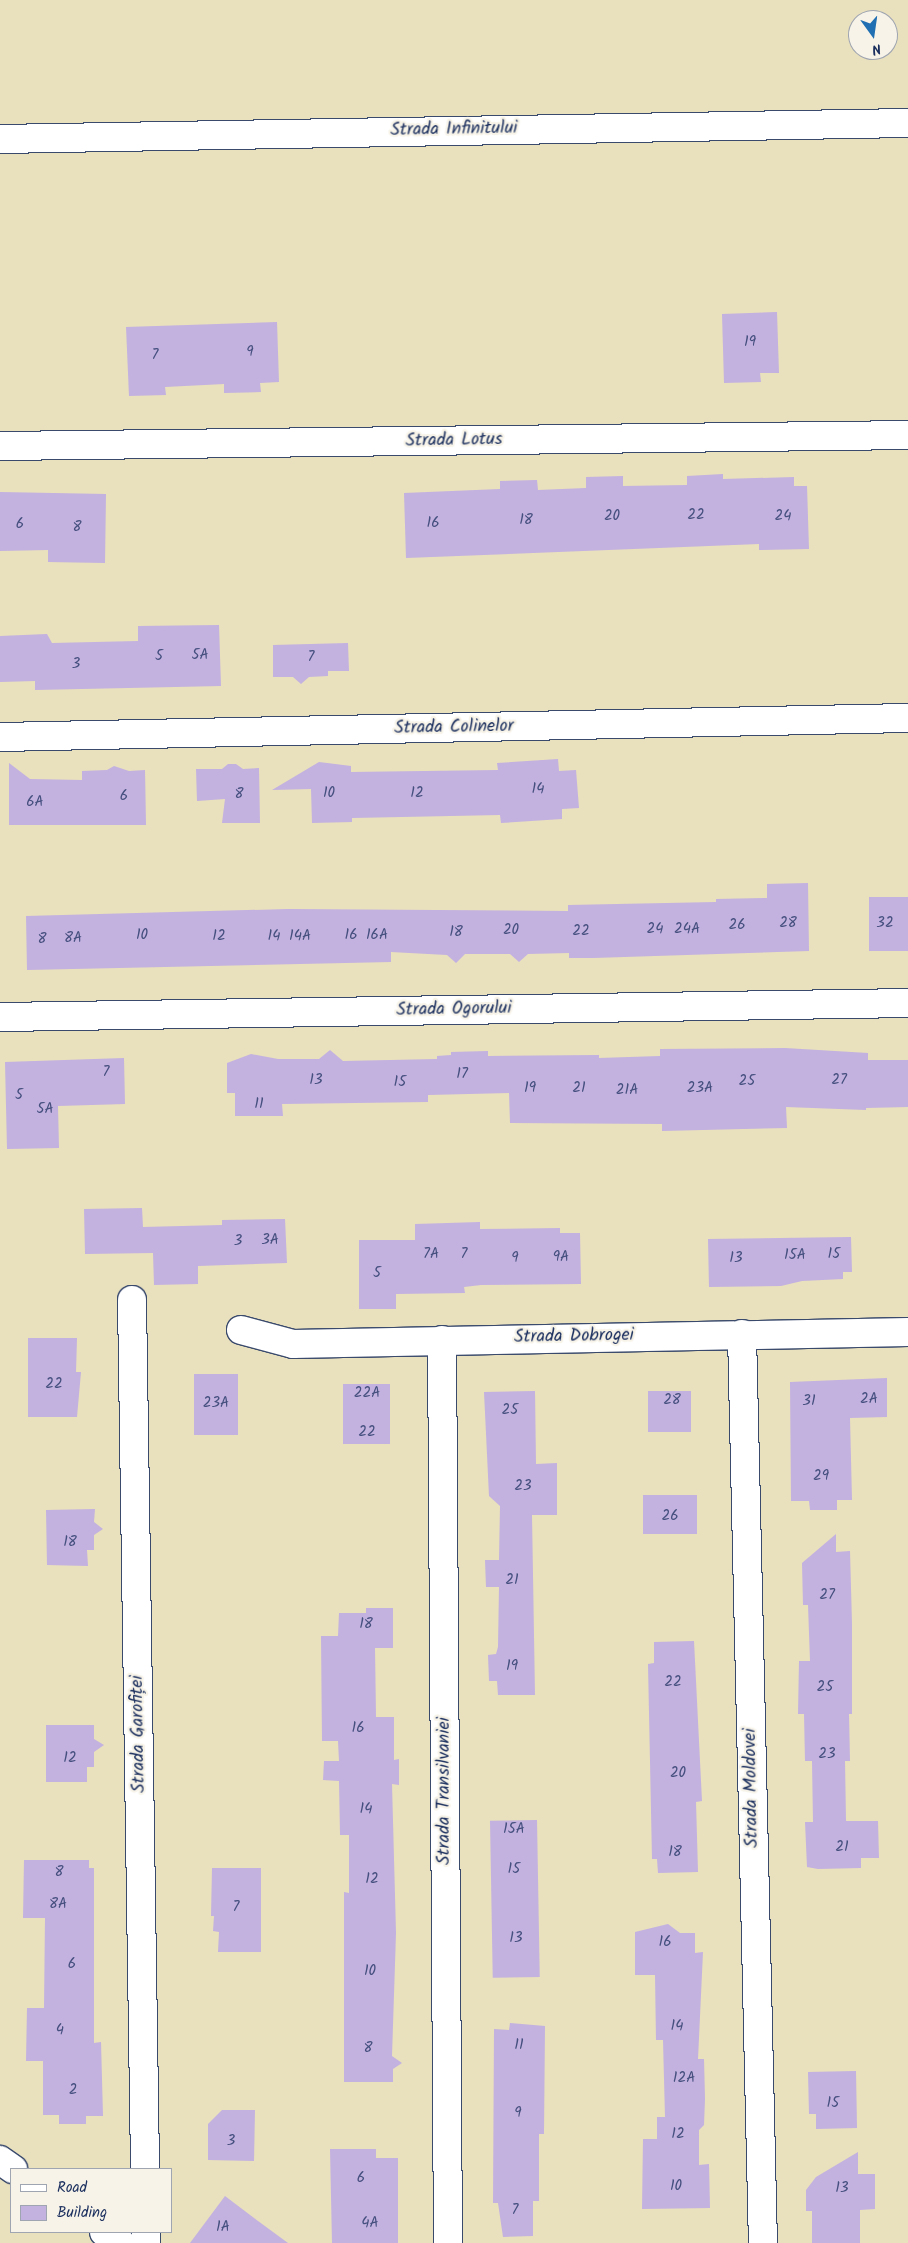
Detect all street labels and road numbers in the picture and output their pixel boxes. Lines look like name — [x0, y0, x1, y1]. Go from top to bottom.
street label: Strada Infinitului — [390, 118, 518, 142]
street label: Strada Lotus — [405, 429, 503, 453]
street label: Strada Colinelor — [394, 716, 514, 740]
street label: Strada Ogorului — [396, 998, 512, 1022]
street label: Strada Dobrogei — [514, 1325, 634, 1349]
street label: Strada Garofiței — [127, 1675, 151, 1793]
street label: Strada Transilvaniei — [434, 1717, 456, 1865]
street label: Strada Moldovei — [740, 1728, 764, 1848]

